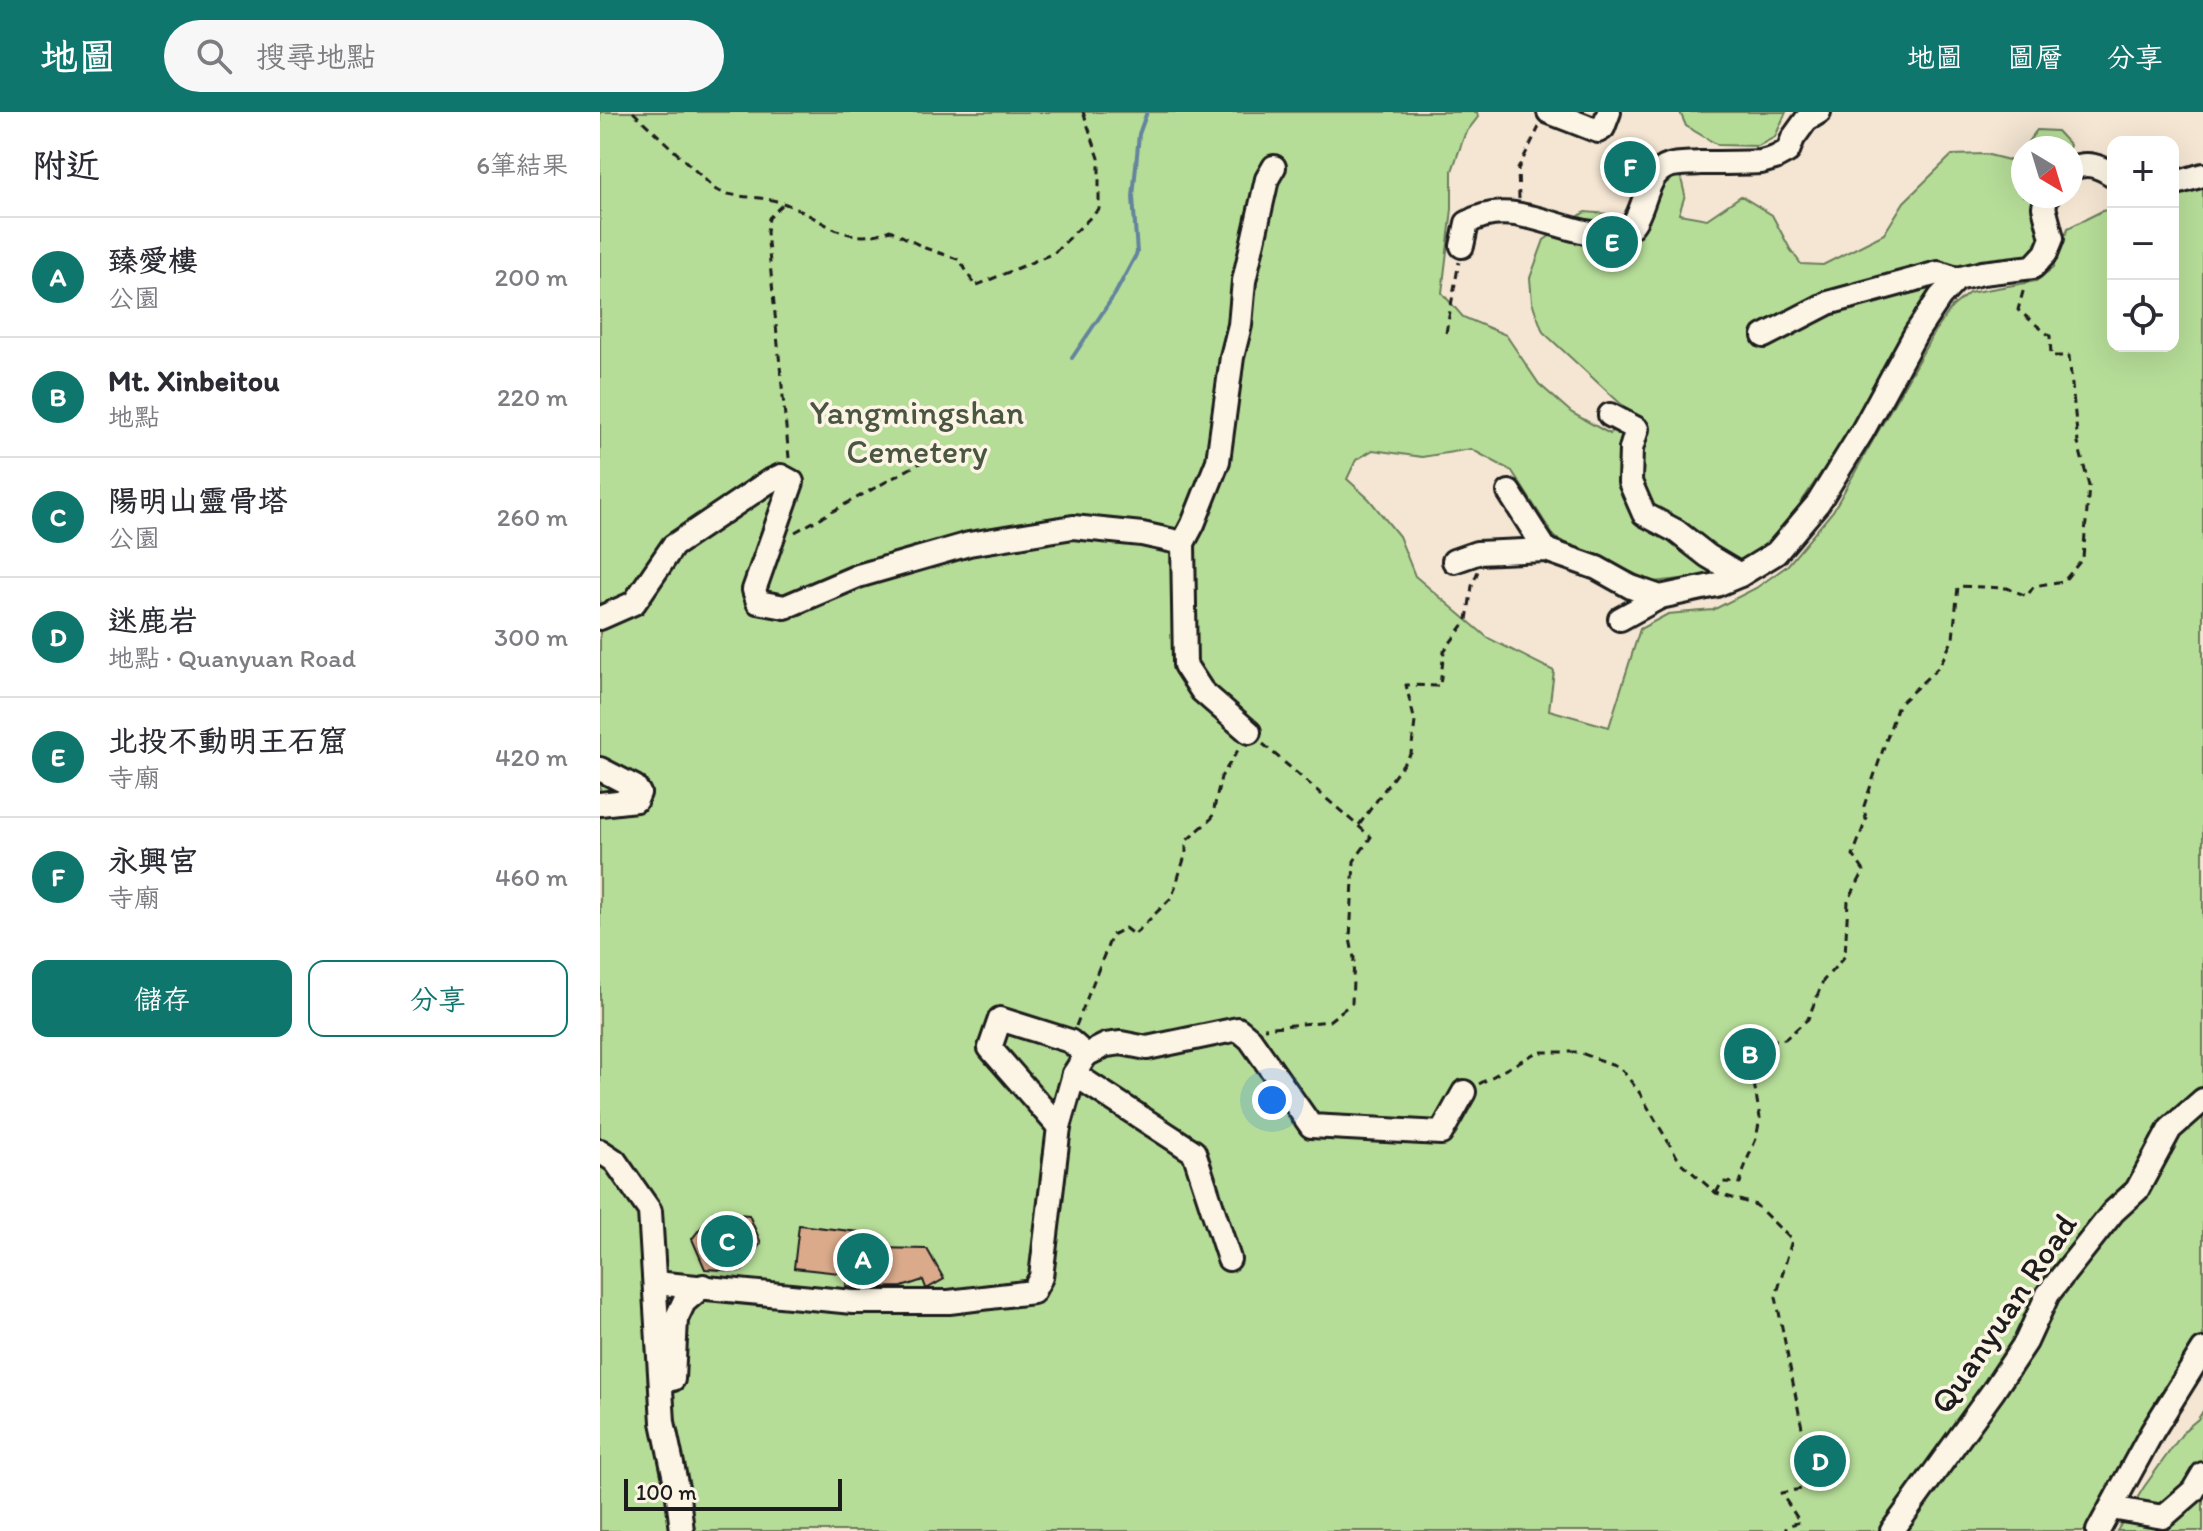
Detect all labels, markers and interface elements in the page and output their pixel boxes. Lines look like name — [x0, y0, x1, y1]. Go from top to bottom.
search box — [164, 20, 724, 92]
text: 地圖 — [40, 34, 116, 80]
icon: search — [192, 34, 236, 78]
text: 搜尋地點 — [256, 38, 376, 75]
text: 地圖 — [1907, 40, 1963, 74]
text: 圖層 — [2007, 40, 2063, 74]
text: 分享 — [2107, 40, 2163, 74]
north arrow — [2011, 136, 2083, 208]
map controls — [2107, 136, 2179, 352]
button: + — [2107, 136, 2179, 208]
pin: F — [1604, 137, 1656, 197]
text: 附近 — [32, 145, 100, 186]
text: 6筆結果 — [476, 149, 568, 181]
button: − — [2107, 208, 2179, 280]
pin: E — [1586, 212, 1638, 272]
text: 臻愛樓 — [108, 242, 198, 279]
text: A — [50, 261, 66, 293]
text: 200 m — [495, 261, 568, 293]
button: locate — [2107, 280, 2179, 352]
text: 公園 — [108, 282, 160, 314]
text: Mt. Xinbeitou — [108, 362, 280, 399]
text: B — [50, 381, 66, 413]
text: 220 m — [497, 381, 568, 413]
park label: Yangmingshan Cemetery — [810, 392, 1024, 472]
text: 地點 — [108, 401, 160, 433]
text: 陽明山靈骨塔 — [108, 482, 288, 519]
text: C — [50, 501, 66, 533]
text: 260 m — [497, 501, 568, 533]
text: 公園 — [108, 522, 160, 554]
text: 迷鹿岩 — [108, 602, 198, 639]
text: D — [49, 621, 67, 653]
text: 300 m — [494, 621, 568, 653]
text: 地點 · Quanyuan Road — [108, 642, 356, 674]
text: 北投不動明王石窟 — [108, 722, 348, 759]
text: E — [51, 741, 65, 773]
text: 420 m — [495, 741, 568, 773]
text: 寺廟 — [108, 762, 160, 794]
text: 永興宮 — [108, 842, 198, 879]
text: F — [51, 861, 65, 893]
text: 460 m — [495, 861, 568, 893]
text: 寺廟 — [108, 882, 160, 914]
button: 儲存 — [32, 960, 292, 1037]
button: 分享 — [308, 960, 568, 1037]
pin: B — [1724, 1024, 1776, 1084]
your location — [1252, 1080, 1292, 1120]
street label: Quanyuan Road — [1921, 1205, 2086, 1421]
pin: C — [701, 1211, 753, 1271]
pin: A — [837, 1229, 889, 1289]
pin: D — [1794, 1431, 1846, 1491]
scale bar — [624, 1475, 842, 1511]
text: 100 m — [636, 1479, 697, 1506]

